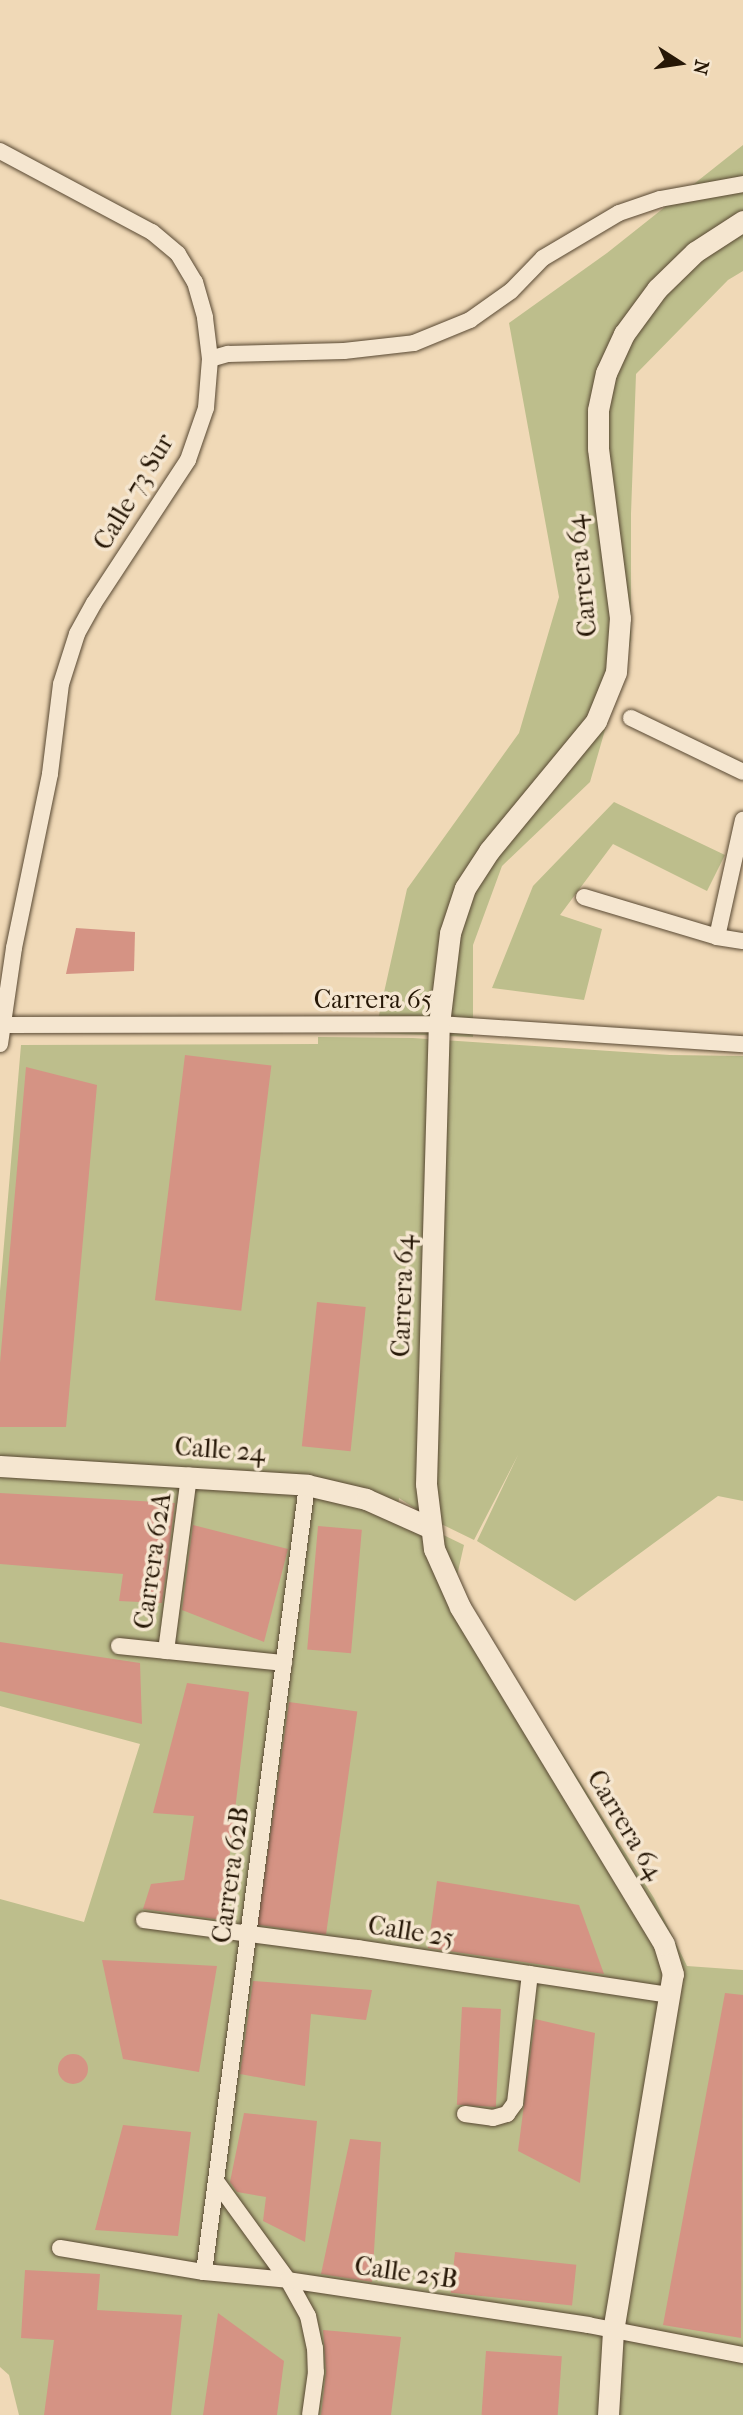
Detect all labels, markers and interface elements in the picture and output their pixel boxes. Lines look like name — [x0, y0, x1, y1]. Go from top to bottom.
north arrow — [645, 28, 715, 98]
text: N — [688, 58, 713, 77]
street label: Calle 73 Sur — [87, 428, 181, 556]
street label: Carrera 64 — [560, 514, 604, 638]
street label: Carrera 65 — [314, 984, 432, 1016]
street label: Carrera 64 — [385, 1234, 421, 1358]
street label: Calle 24 — [174, 1431, 266, 1469]
street label: Carrera 62A — [128, 1491, 178, 1631]
street label: Carrera 64 — [580, 1765, 670, 1885]
street label: Carrera 62B — [206, 1805, 256, 1945]
street label: Calle 25 — [366, 1910, 456, 1954]
street label: Calle 25B — [352, 2250, 460, 2296]

